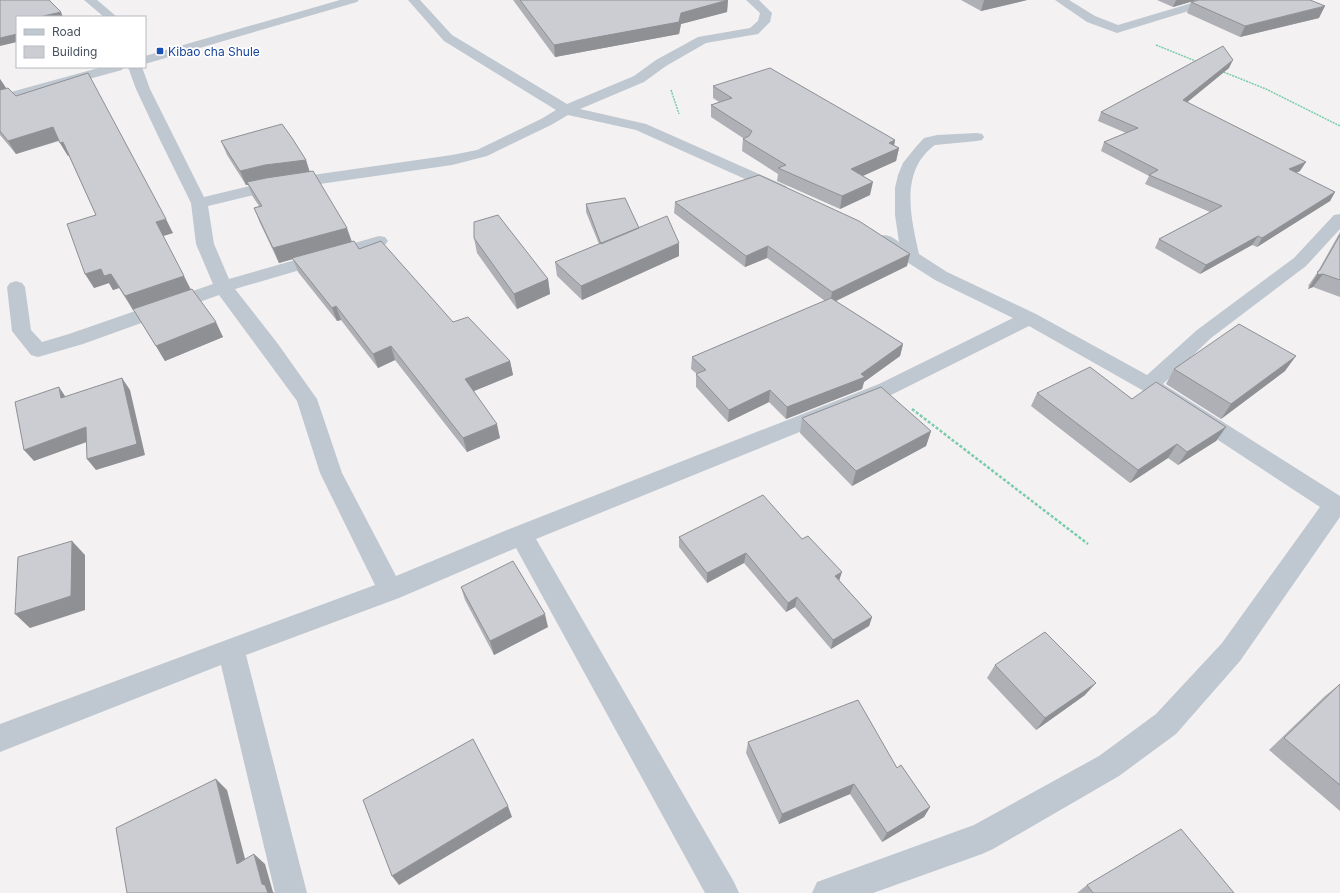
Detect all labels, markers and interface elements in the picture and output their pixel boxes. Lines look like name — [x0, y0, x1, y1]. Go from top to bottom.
legend — [16, 16, 146, 68]
text: Road — [52, 24, 81, 39]
text: Building — [52, 44, 97, 59]
place label: Kibao cha Shule — [168, 44, 260, 59]
marker: Kibao cha Shule — [155, 46, 165, 56]

